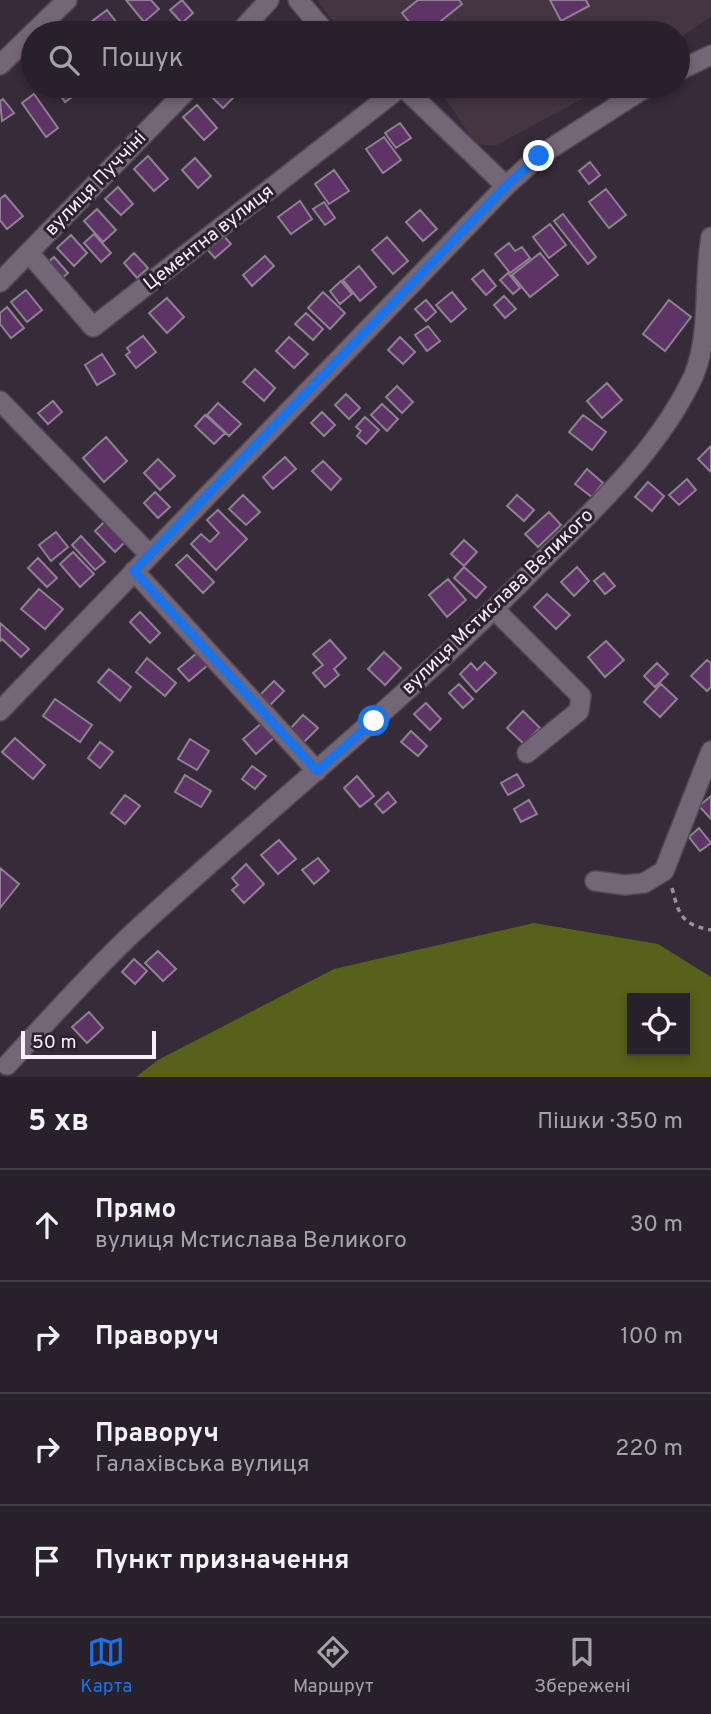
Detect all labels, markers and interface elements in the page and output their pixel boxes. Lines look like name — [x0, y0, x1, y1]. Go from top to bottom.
search box — [21, 21, 690, 98]
icon: search — [45, 41, 83, 79]
text: Пошук — [101, 43, 184, 76]
street label: вулиця Пуччіні — [40, 127, 152, 241]
route end — [523, 140, 554, 171]
street label: Цементна вулиця — [139, 180, 279, 296]
street label: вулиця Мстислава Великого — [397, 504, 599, 700]
route start — [358, 705, 389, 736]
map controls — [627, 993, 690, 1056]
button: locate — [627, 993, 690, 1056]
scale bar — [21, 1028, 156, 1060]
text: 50 m — [32, 1031, 77, 1055]
text: 5 хв — [28, 1104, 89, 1141]
text: Пішки · 350 m — [537, 1108, 683, 1137]
text: Прямо — [95, 1194, 176, 1227]
icon: ahead — [28, 1206, 66, 1244]
text: 30 m — [630, 1211, 683, 1240]
text: вулиця Мстислава Великого — [95, 1227, 407, 1256]
icon: right — [28, 1318, 66, 1356]
text: Праворуч — [95, 1321, 219, 1354]
text: 100 m — [620, 1323, 683, 1352]
text: Праворуч — [95, 1418, 219, 1451]
icon: right — [28, 1430, 66, 1468]
text: 220 m — [615, 1435, 683, 1464]
text: Галахівська вулиця — [95, 1451, 309, 1480]
icon: arrive — [28, 1542, 66, 1580]
text: Пункт призначення — [95, 1545, 349, 1578]
tab: Карта — [80, 1633, 132, 1699]
tab: Маршрут — [293, 1633, 374, 1699]
tab: Збережені — [534, 1633, 631, 1699]

